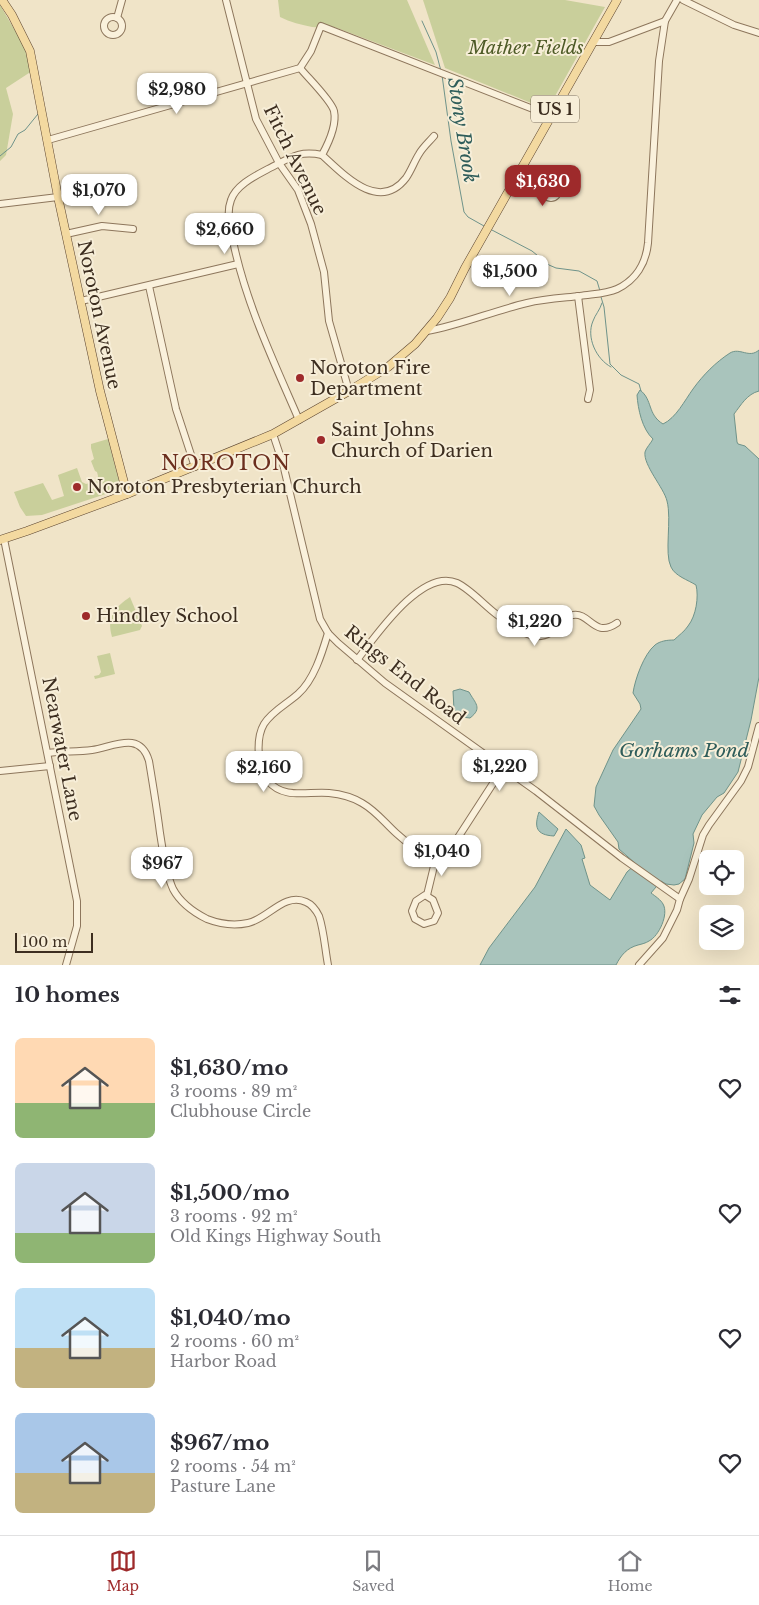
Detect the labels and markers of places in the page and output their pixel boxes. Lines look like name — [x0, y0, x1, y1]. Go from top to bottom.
pin: $2,980 — [136, 72, 218, 115]
pin: $1,630 — [502, 164, 584, 207]
pin: $1,070 — [58, 174, 140, 216]
pin: $2,660 — [184, 212, 266, 255]
pin: $1,500 — [469, 254, 551, 297]
place label: Noroton Fire Department — [310, 357, 431, 400]
marker: Noroton Fire Department — [294, 372, 306, 384]
place label: Saint Johns Church of Darien — [331, 419, 493, 462]
marker: Saint Johns Church of Darien — [315, 434, 327, 446]
place label: Noroton Presbyterian Church — [87, 476, 362, 498]
marker: Noroton Presbyterian Church — [71, 481, 83, 493]
pin: $1,220 — [494, 604, 576, 647]
place label: Hindley School — [96, 605, 239, 627]
marker: Hindley School — [80, 610, 92, 622]
pin: $2,160 — [223, 750, 305, 793]
pin: $1,220 — [459, 750, 541, 792]
pin: $1,040 — [401, 834, 483, 877]
pin: $967 — [132, 846, 192, 889]

